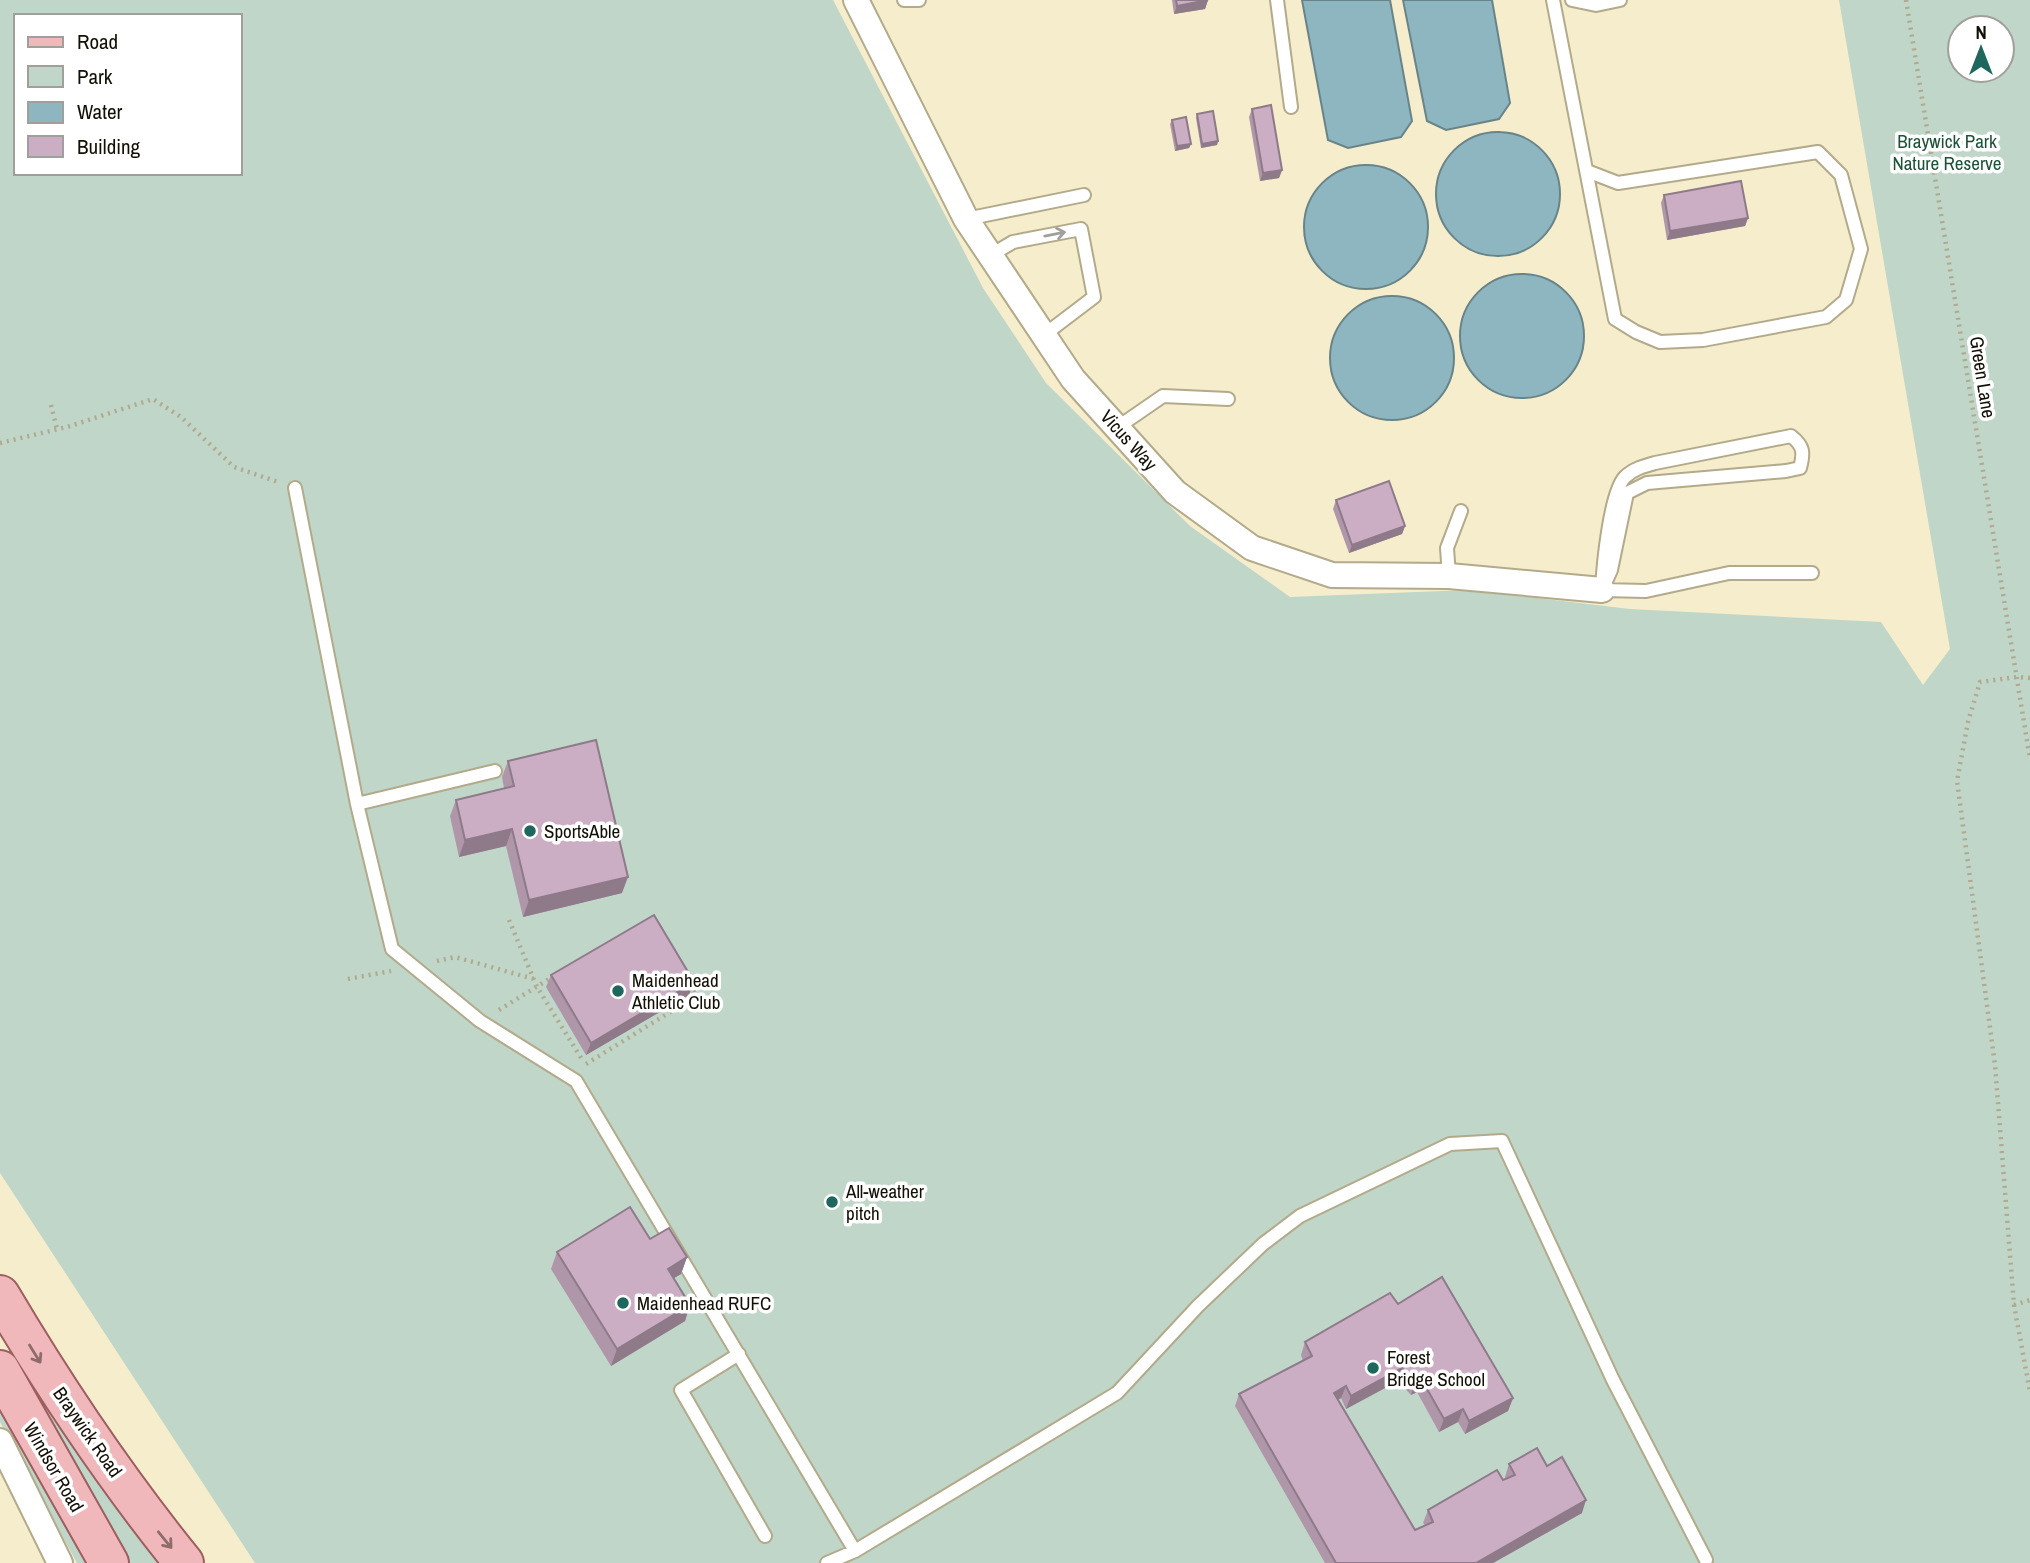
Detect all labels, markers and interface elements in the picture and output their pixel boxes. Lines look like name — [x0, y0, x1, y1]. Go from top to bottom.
legend — [14, 14, 242, 175]
north arrow — [1946, 14, 2016, 84]
text: N — [1975, 19, 1987, 45]
text: Road — [77, 27, 118, 56]
text: Park — [77, 62, 113, 91]
text: Water — [77, 97, 123, 126]
park label: Braywick Park Nature Reserve — [1892, 128, 2002, 176]
text: Building — [77, 132, 141, 161]
one-way arrow — [1043, 227, 1066, 240]
street label: Green Lane — [1964, 334, 2002, 420]
street label: Vicus Way — [1095, 404, 1163, 476]
place label: SportsAble — [544, 818, 620, 844]
marker: SportsAble — [522, 823, 538, 839]
place label: Maidenhead Athletic Club — [631, 967, 720, 1015]
marker: Maidenhead Athletic Club — [610, 983, 626, 999]
place label: All-weather pitch — [845, 1178, 925, 1226]
marker: All-weather pitch — [824, 1194, 840, 1210]
place label: Maidenhead RUFC — [637, 1290, 771, 1316]
marker: Maidenhead RUFC — [615, 1295, 631, 1311]
one-way arrow — [29, 1343, 43, 1363]
place label: Forest Bridge School — [1387, 1344, 1485, 1392]
marker: Forest Bridge School — [1365, 1360, 1381, 1376]
street label: Braywick Road — [47, 1382, 129, 1482]
street label: Windsor Road — [18, 1417, 90, 1517]
one-way arrow — [158, 1531, 173, 1549]

